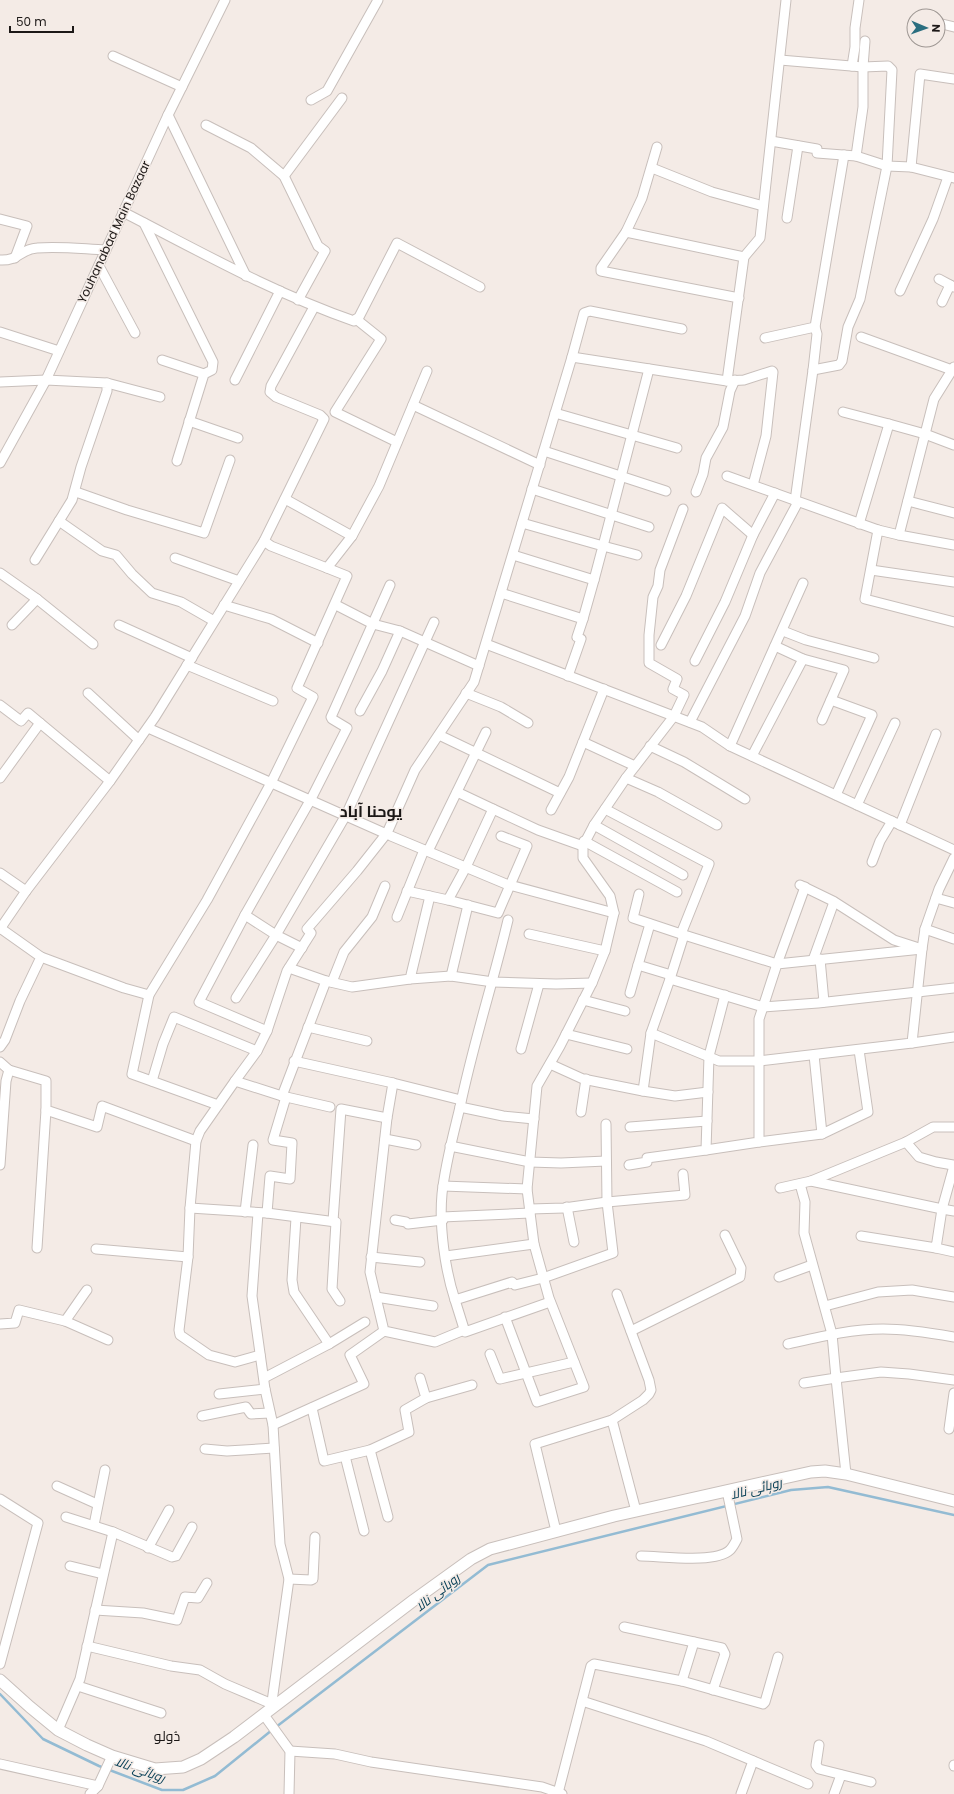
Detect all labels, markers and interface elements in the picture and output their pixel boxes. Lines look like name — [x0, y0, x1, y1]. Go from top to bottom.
scale bar — [10, 8, 73, 34]
north arrow — [906, 8, 946, 48]
text: 50 m — [16, 13, 47, 30]
text: N — [928, 24, 944, 33]
street label: Youhanabad Main Bazaar — [73, 157, 154, 306]
district label: یوحنا آباد — [340, 800, 402, 823]
water label: روہائی نالا — [728, 1473, 785, 1504]
water label: روہائی نالا — [411, 1568, 465, 1616]
district label: دُولو — [154, 1726, 180, 1746]
water label: روہائی نالا — [112, 1752, 169, 1788]

